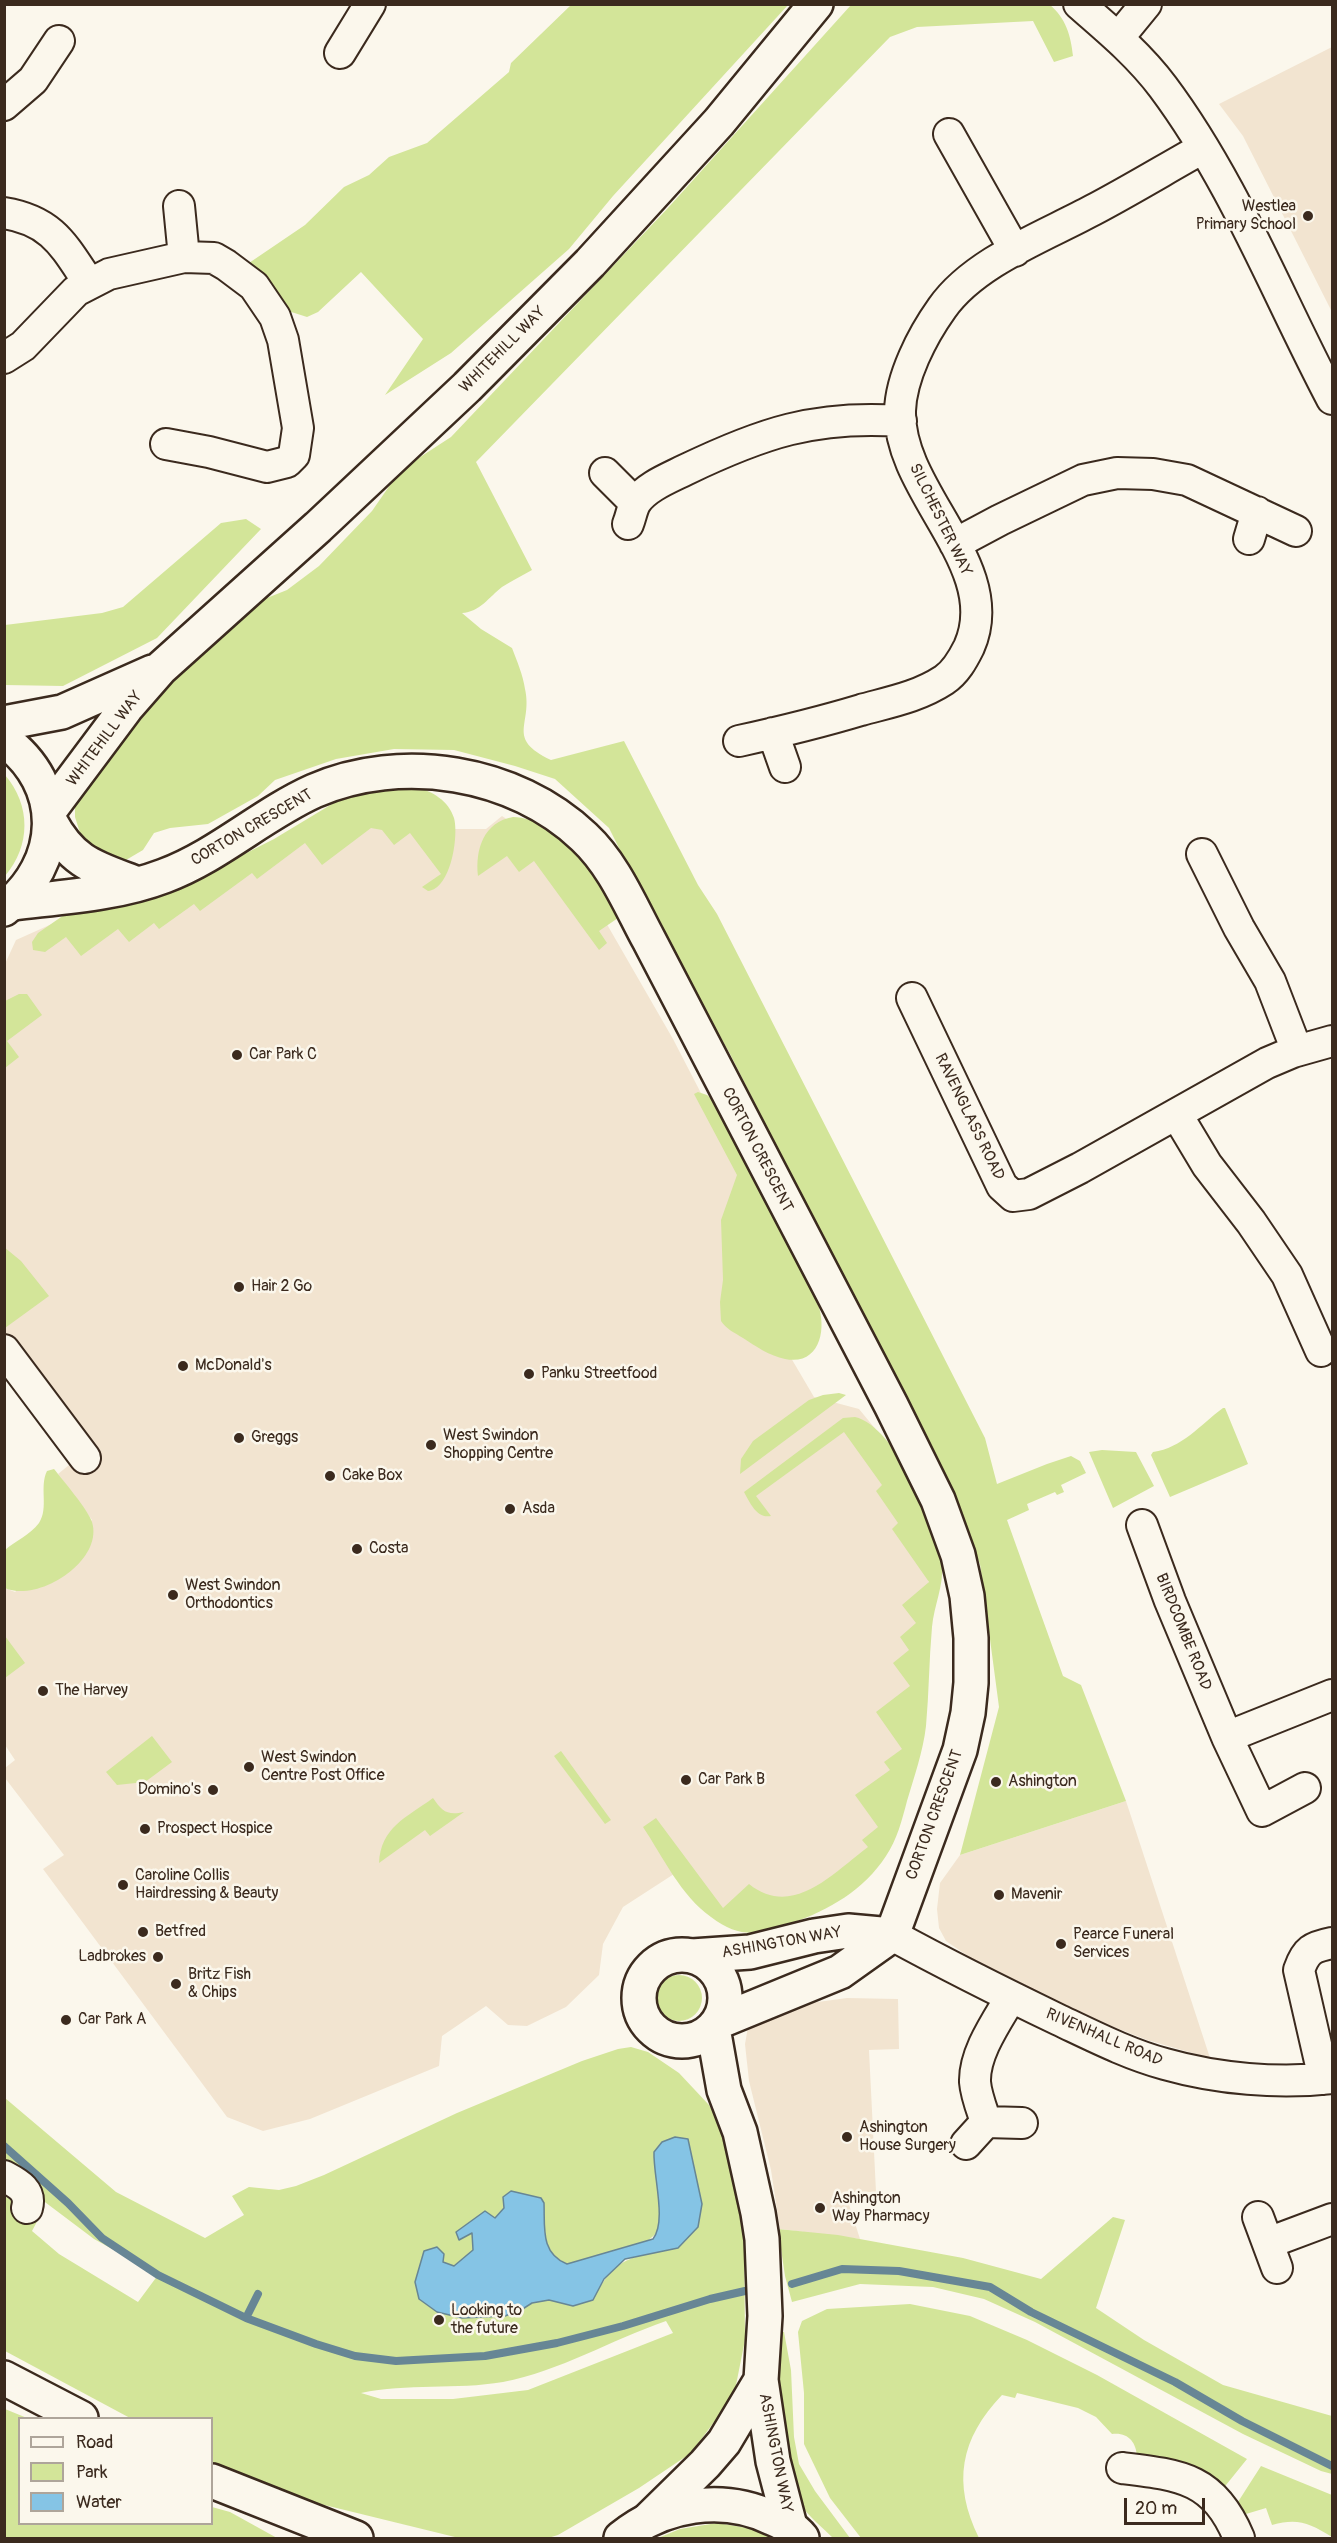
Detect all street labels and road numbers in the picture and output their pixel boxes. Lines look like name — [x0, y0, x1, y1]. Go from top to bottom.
street label: WHITEHILL WAY — [456, 303, 550, 397]
street label: SILCHESTER WAY — [904, 461, 976, 579]
street label: WHITEHILL WAY — [63, 688, 147, 790]
street label: CORTON CRESCENT — [188, 785, 316, 871]
street label: RAVENGLASS ROAD — [930, 1051, 1008, 1183]
street label: CORTON CRESCENT — [717, 1085, 797, 1215]
street label: BIRDCOMBE ROAD — [1151, 1571, 1215, 1693]
street label: CORTON CRESCENT — [903, 1747, 967, 1883]
street label: ASHINGTON WAY — [721, 1923, 843, 1963]
street label: RIVENHALL ROAD — [1043, 2005, 1165, 2071]
street label: ASHINGTON WAY — [754, 2392, 796, 2514]

